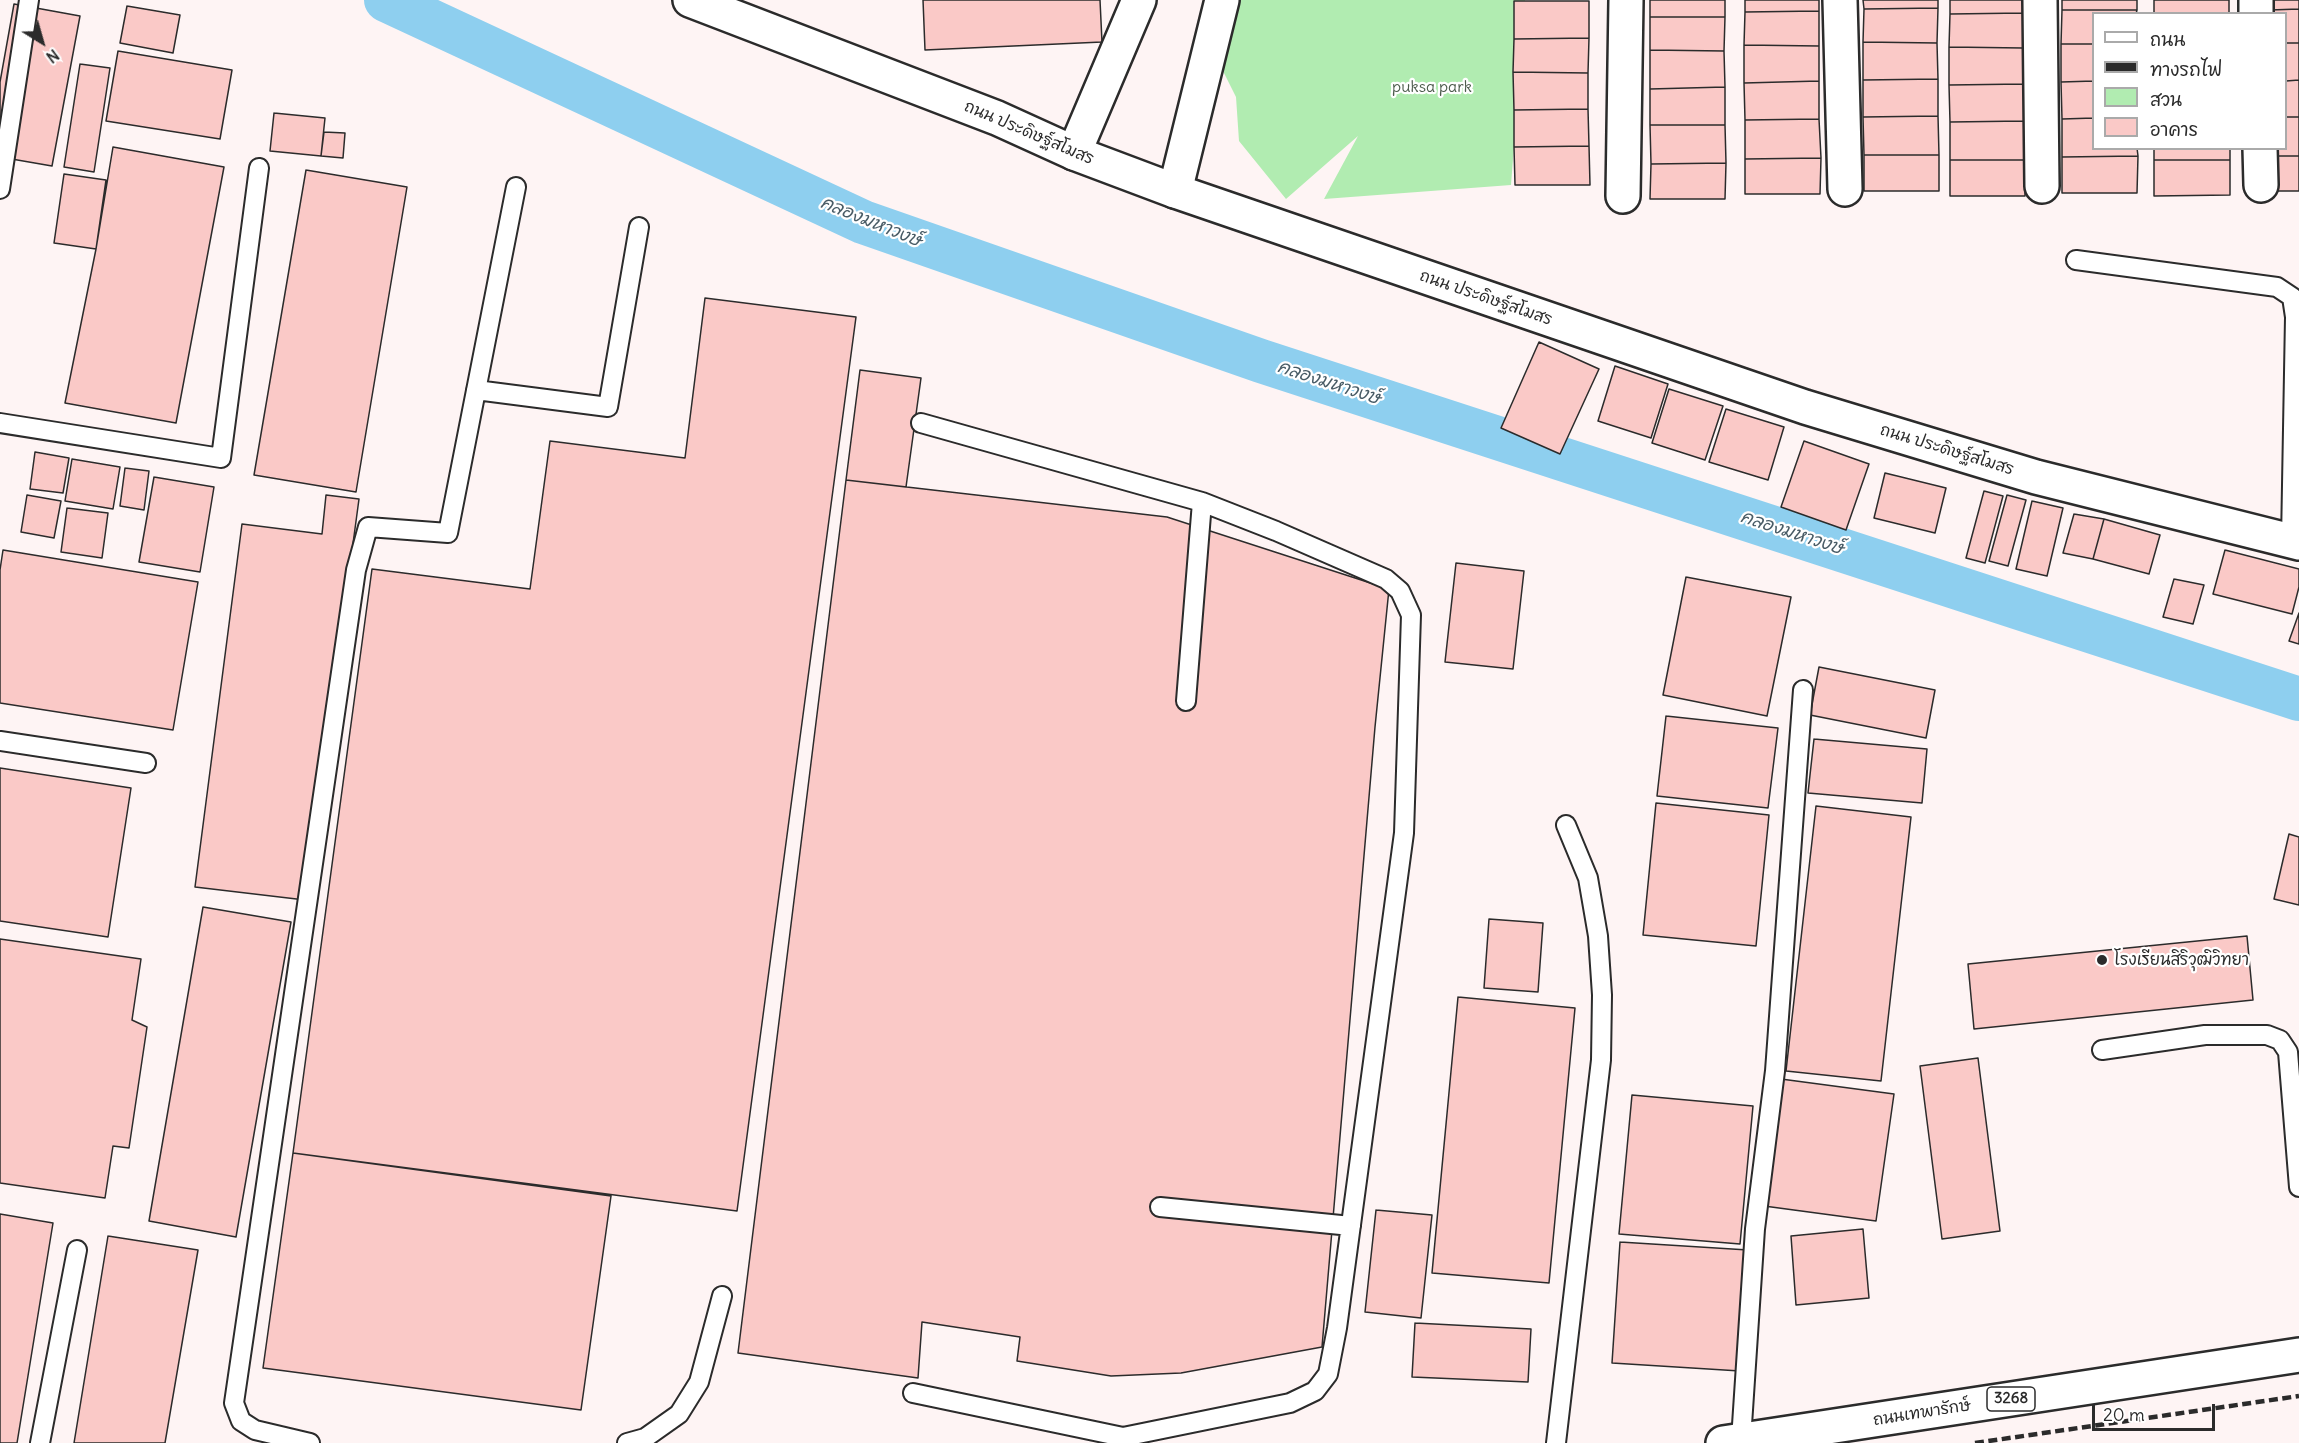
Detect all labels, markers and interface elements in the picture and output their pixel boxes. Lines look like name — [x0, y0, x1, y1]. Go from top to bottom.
north arrow — [12, 12, 72, 72]
legend — [2092, 12, 2287, 150]
text: ถนน — [2150, 28, 2185, 51]
text: N — [42, 45, 63, 68]
text: ทางรถไฟ — [2150, 58, 2222, 81]
park label: puksa park — [1392, 77, 1472, 97]
text: สวน — [2150, 88, 2182, 111]
street label: ถนน ประดิษฐ์สโมสร — [961, 97, 1097, 169]
text: อาคาร — [2150, 118, 2198, 141]
water label: คลองมหาวงษ์ — [817, 192, 925, 252]
street label: ถนน ประดิษฐ์สโมสร — [1417, 266, 1555, 330]
water label: คลองมหาวงษ์ — [1275, 356, 1383, 410]
street label: ถนน ประดิษฐ์สโมสร — [1878, 421, 2016, 479]
water label: คลองมหาวงษ์ — [1738, 506, 1846, 560]
place label: โรงเรียนสิริวุฒิวิทยา — [2114, 950, 2249, 970]
marker: โรงเรียนสิริวุฒิวิทยา — [2095, 953, 2109, 967]
road number: 3268 — [1987, 1387, 2035, 1411]
scale bar — [2095, 1392, 2218, 1430]
street label: ถนนเทพารักษ์ — [1872, 1396, 1972, 1430]
text: 20 m — [2103, 1403, 2145, 1426]

